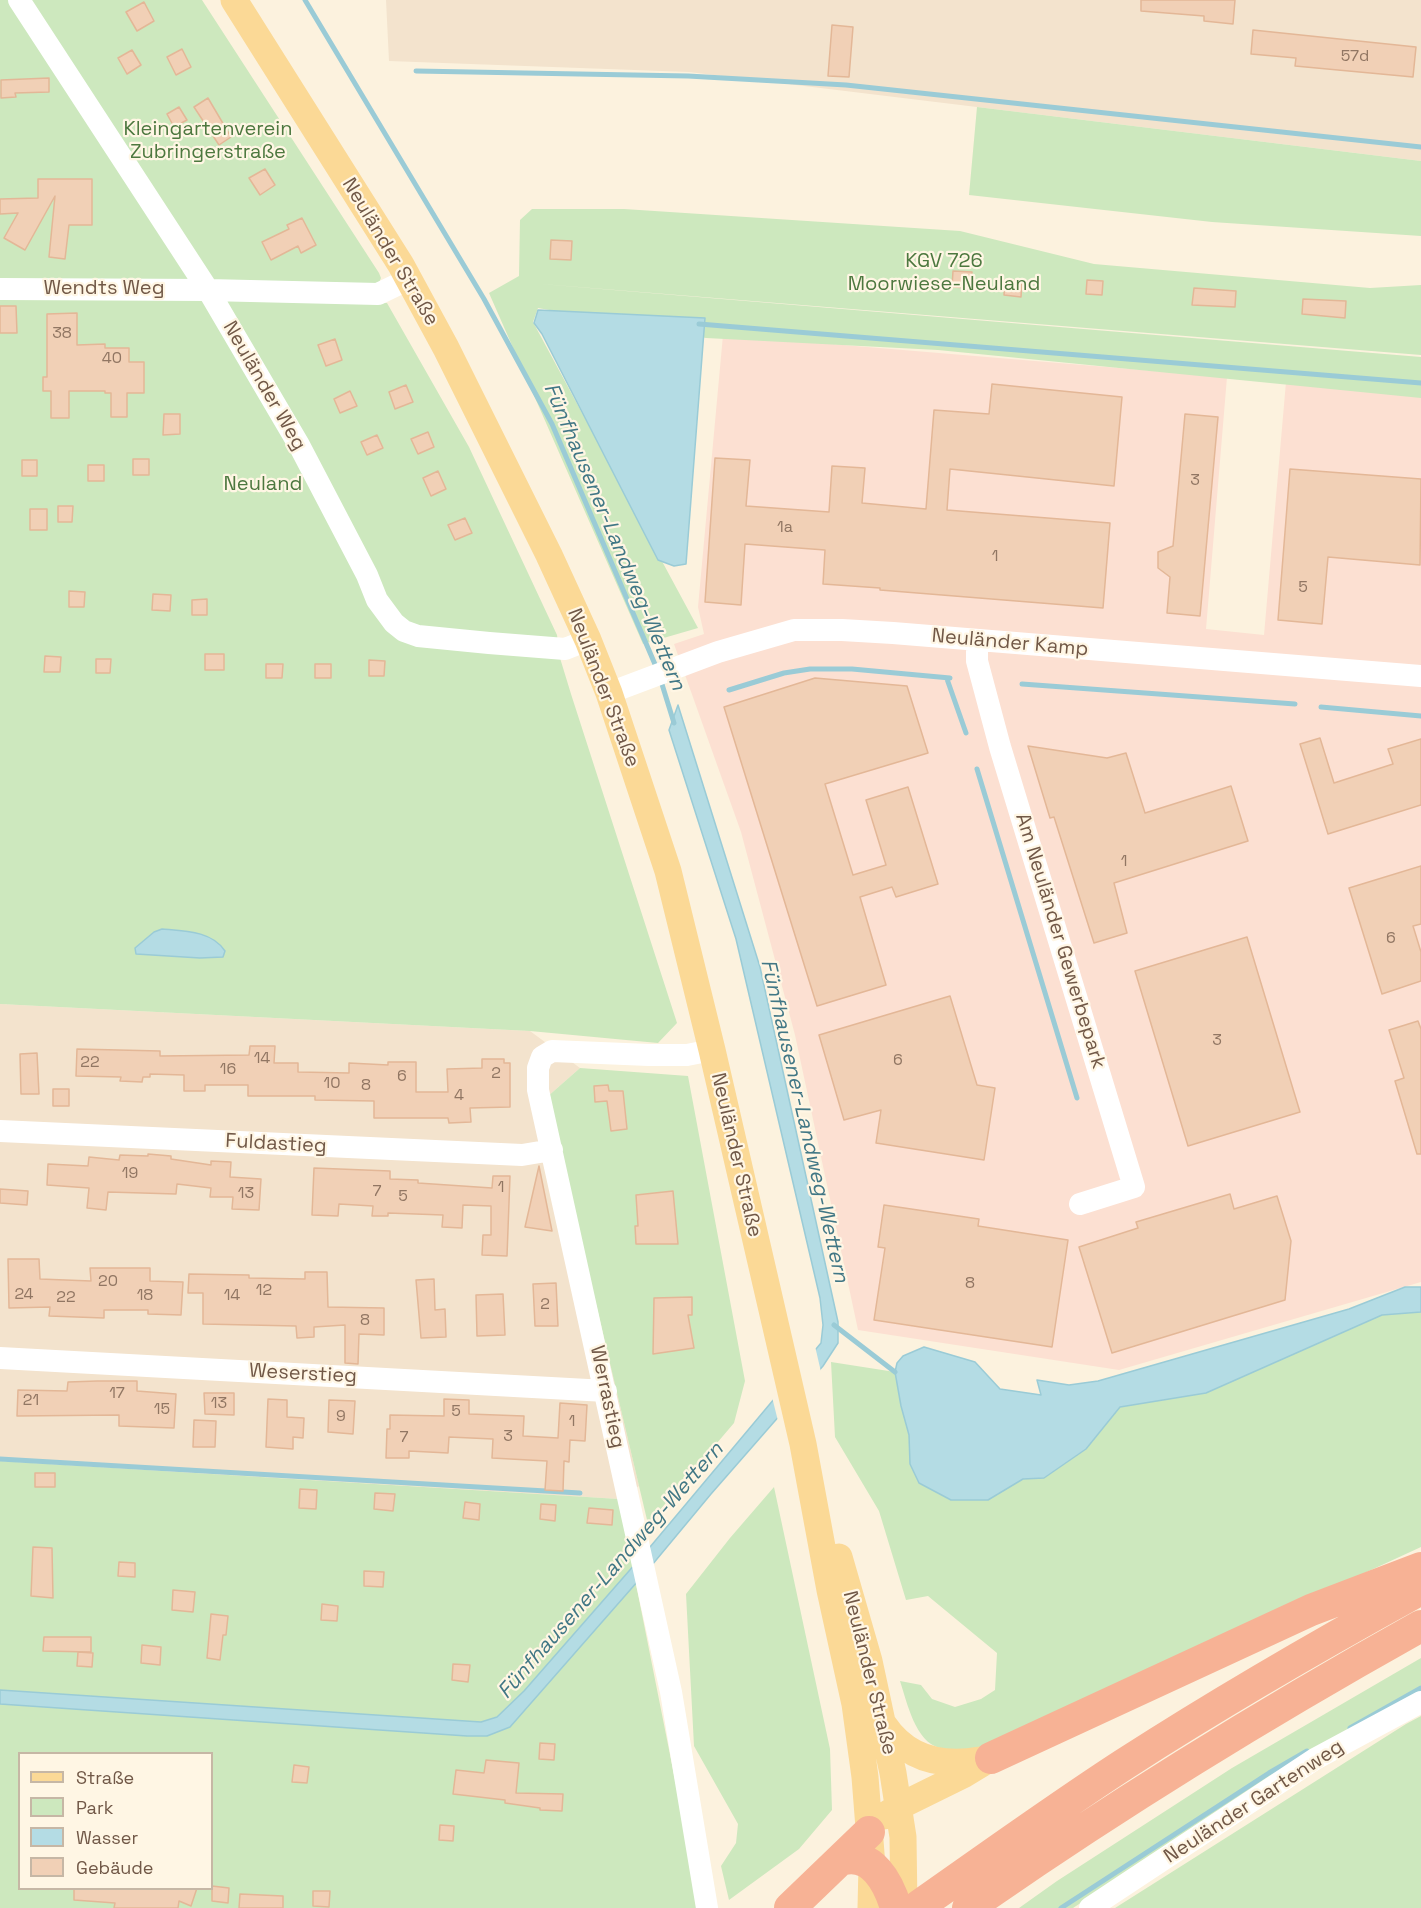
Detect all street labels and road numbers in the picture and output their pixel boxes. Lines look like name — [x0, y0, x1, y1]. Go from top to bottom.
street label: Neuländer Straße — [336, 174, 444, 330]
street label: Wendts Weg — [44, 277, 164, 301]
street label: Neuländer Weg — [217, 317, 311, 455]
street label: Neuländer Straße — [562, 605, 644, 771]
street label: Neuländer Kamp — [931, 624, 1089, 662]
street label: Am Neuländer Gewerbepark — [1010, 810, 1110, 1072]
street label: Neuländer Straße — [705, 1070, 767, 1240]
street label: Fuldastieg — [225, 1129, 327, 1159]
street label: Werrastieg — [584, 1343, 630, 1451]
street label: Weserstieg — [249, 1359, 357, 1389]
street label: Neuländer Straße — [837, 1589, 901, 1757]
street label: Neuländer Gartenweg — [1160, 1735, 1348, 1869]

